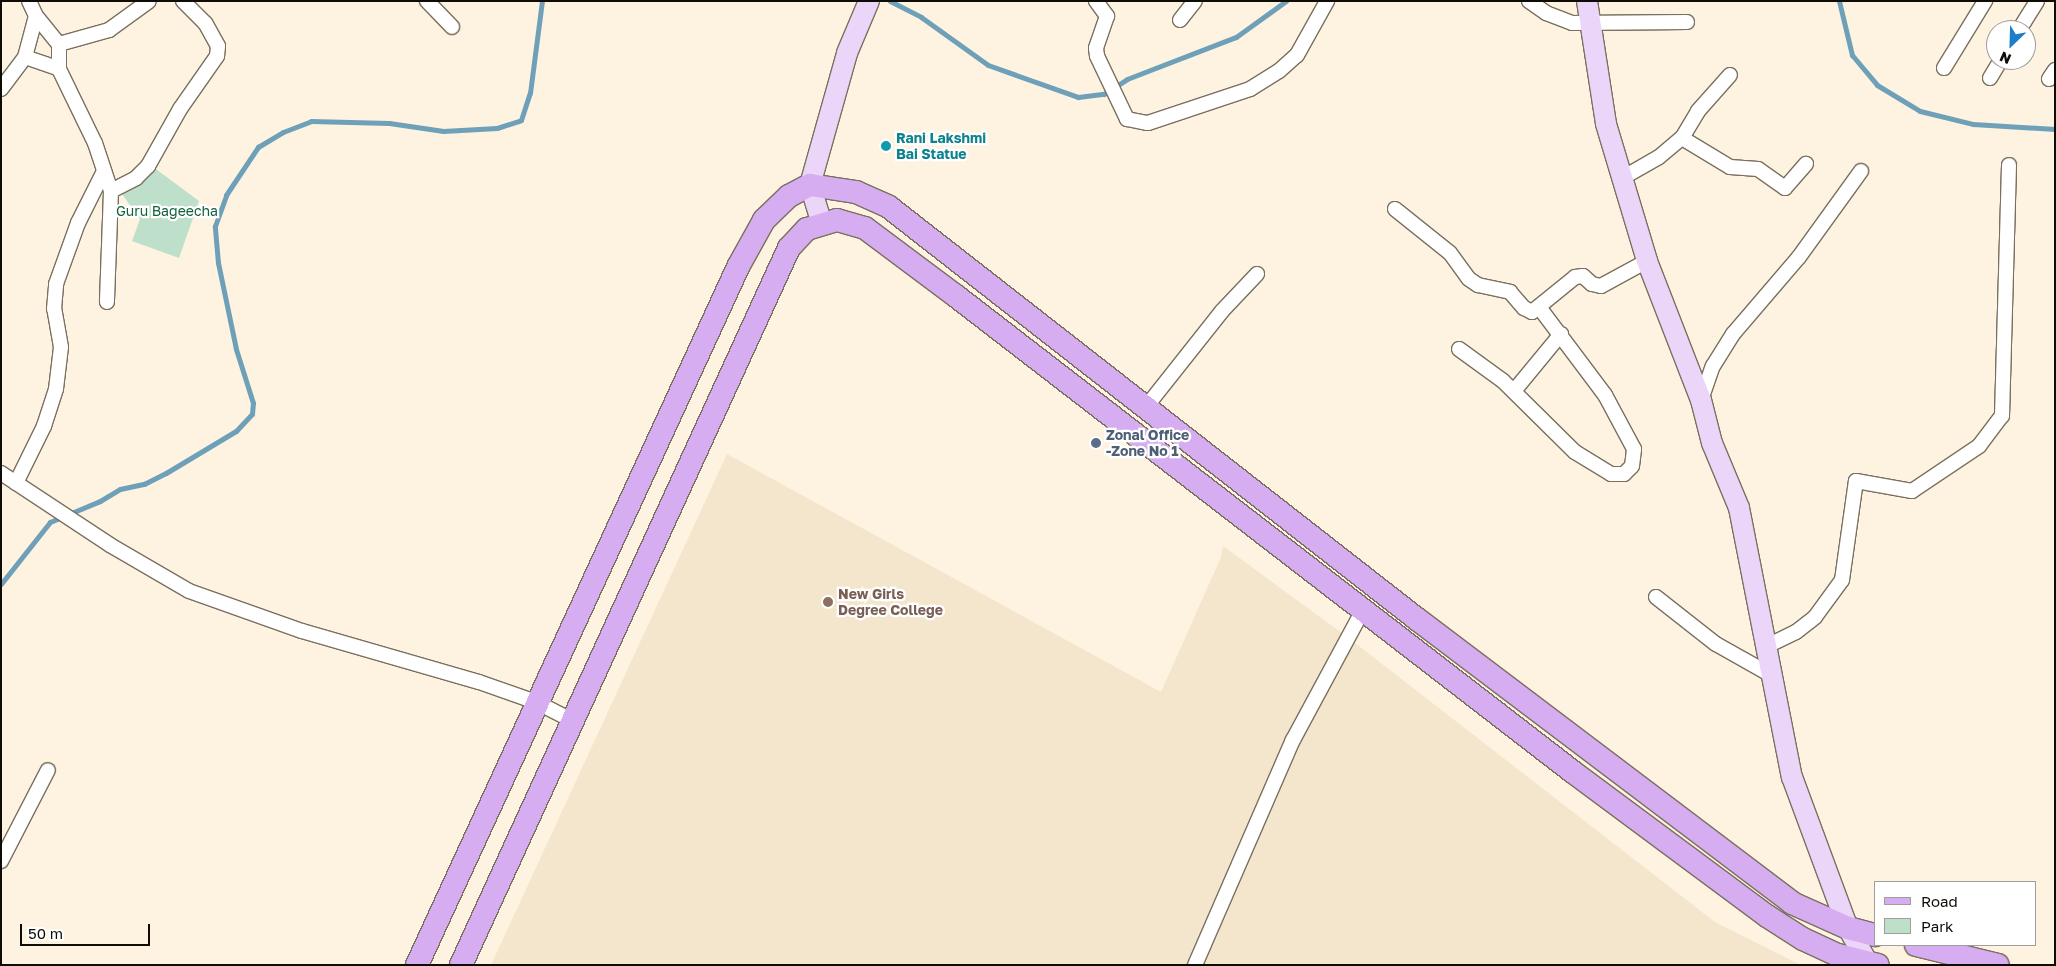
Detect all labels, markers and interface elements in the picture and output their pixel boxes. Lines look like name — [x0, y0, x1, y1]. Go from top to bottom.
north arrow — [1986, 20, 2036, 70]
text: N — [1997, 48, 2013, 68]
place label: Rani Lakshmi Bai Statue — [896, 130, 986, 162]
marker: Rani Lakshmi Bai Statue — [880, 140, 892, 152]
park label: Guru Bageecha — [116, 203, 218, 219]
place label: Zonal Office -Zone No 1 — [1106, 427, 1189, 460]
marker: Zonal Office -Zone No 1 — [1090, 437, 1102, 449]
place label: New Girls Degree College — [838, 586, 943, 618]
marker: New Girls Degree College — [822, 596, 834, 608]
legend — [1874, 881, 2036, 946]
text: Road — [1921, 892, 1958, 910]
scale bar — [22, 914, 152, 946]
text: Park — [1921, 917, 1953, 935]
text: 50 m — [28, 924, 63, 942]

